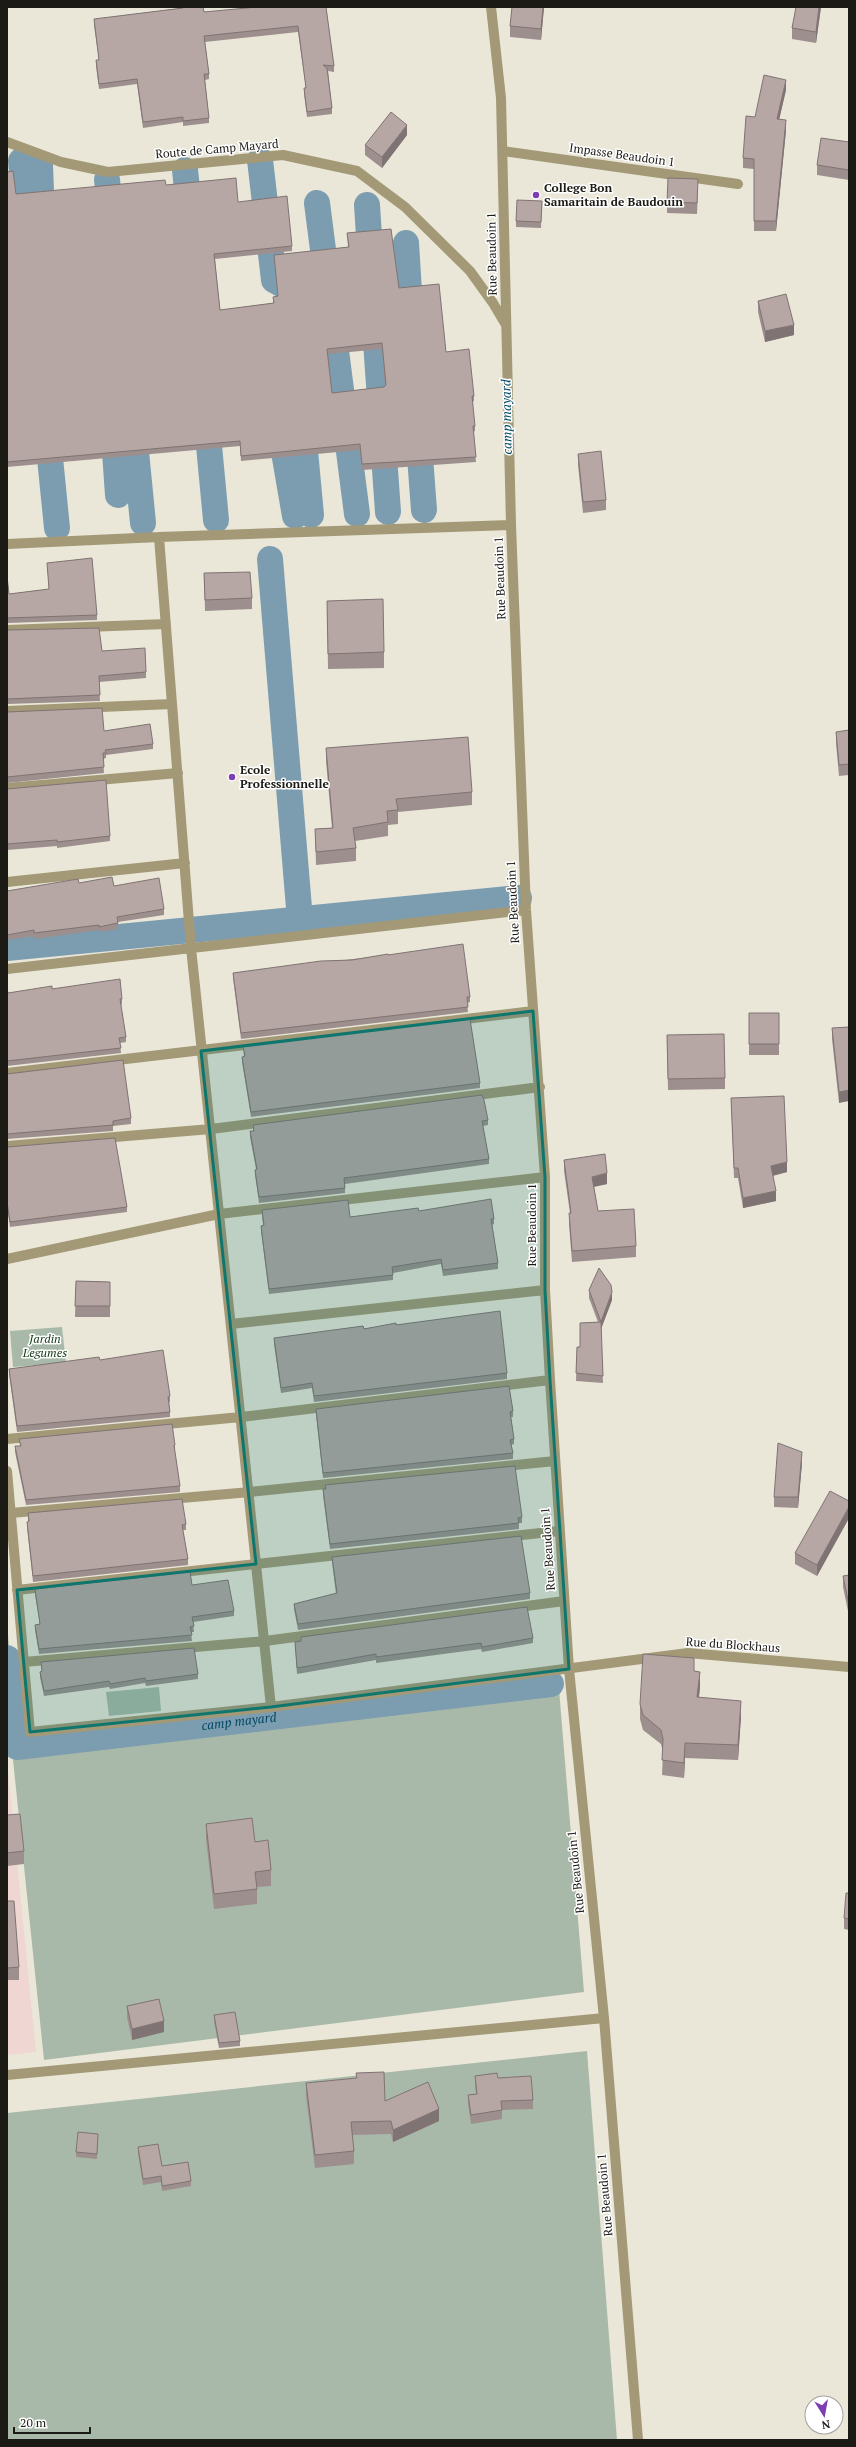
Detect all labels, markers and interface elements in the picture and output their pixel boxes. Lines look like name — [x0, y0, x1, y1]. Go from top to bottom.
street label: Route de Camp Mayard — [155, 136, 280, 161]
street label: Impasse Beaudoin 1 — [568, 140, 676, 169]
place label: College Bon Samaritain de Baudouin — [544, 180, 683, 209]
marker: College Bon Samaritain de Baudouin — [531, 190, 541, 200]
street label: Rue Beaudoin 1 — [483, 212, 500, 296]
water label: camp mayard — [496, 378, 516, 455]
street label: Rue Beaudoin 1 — [491, 536, 508, 620]
place label: Ecole Professionnelle — [240, 762, 329, 791]
marker: Ecole Professionnelle — [227, 772, 237, 782]
street label: Rue Beaudoin 1 — [503, 860, 522, 944]
street label: Rue Beaudoin 1 — [524, 1183, 539, 1267]
park label: Jardin Legumes — [22, 1331, 67, 1360]
street label: Rue Beaudoin 1 — [537, 1507, 558, 1591]
street label: Rue du Blockhaus — [685, 1634, 781, 1655]
water label: camp mayard — [200, 1707, 278, 1734]
street label: Rue Beaudoin 1 — [564, 1830, 587, 1914]
street label: Rue Beaudoin 1 — [593, 2153, 616, 2237]
north arrow — [804, 2395, 844, 2435]
scale bar — [14, 2409, 90, 2435]
text: 20 m — [20, 2415, 47, 2430]
text: N — [820, 2417, 831, 2433]

